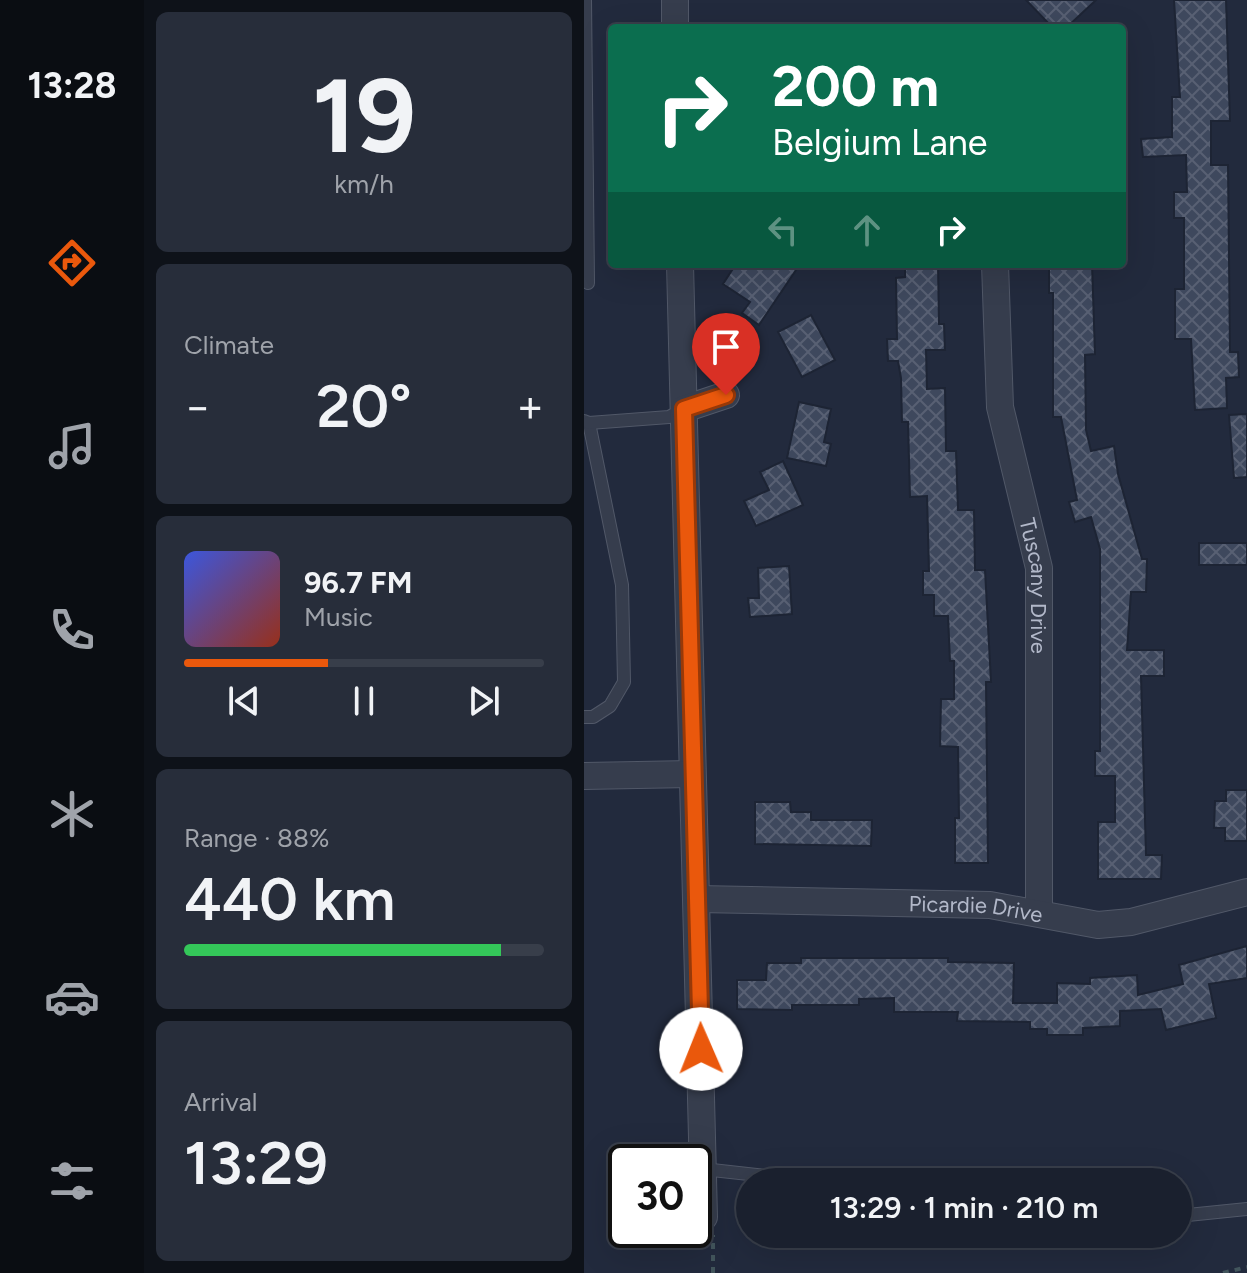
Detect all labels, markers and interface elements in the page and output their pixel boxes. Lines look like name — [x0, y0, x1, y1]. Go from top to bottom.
text: 19 — [312, 53, 416, 178]
text: 200 m — [772, 53, 939, 120]
icon: right — [640, 56, 744, 160]
text: 13:28 — [28, 64, 116, 107]
text: Belgium Lane — [772, 121, 988, 164]
text: km/h — [334, 168, 394, 200]
icon: left — [761, 208, 805, 252]
icon: ahead — [845, 208, 889, 252]
icon: right — [929, 208, 973, 252]
icon: directions — [44, 235, 100, 291]
pin — [692, 313, 760, 395]
icon: arrive — [704, 325, 748, 369]
text: Climate — [184, 329, 274, 361]
text: 20° — [316, 370, 412, 442]
text: − — [184, 380, 211, 433]
text: + — [517, 380, 544, 433]
icon: music — [44, 418, 100, 474]
street label: Tuscany Drive — [1013, 515, 1052, 654]
text: 96.7 FM — [304, 564, 412, 601]
text: Music — [304, 601, 373, 633]
icon: phone — [44, 602, 100, 658]
icon: previous — [222, 679, 266, 723]
icon: pause — [342, 679, 386, 723]
icon: next — [462, 679, 506, 723]
icon: climate — [44, 786, 100, 842]
text: Range · 88% — [184, 822, 329, 854]
text: 440 km — [184, 863, 395, 935]
street label: Picardie Drive — [908, 890, 1045, 928]
icon: car — [44, 969, 100, 1025]
position arrow — [659, 1007, 743, 1091]
text: Arrival — [184, 1086, 257, 1118]
text: 13:29 — [184, 1127, 328, 1199]
speed limit sign: 30 — [608, 1144, 712, 1248]
icon: filters — [44, 1153, 100, 1209]
text: 13:29 · 1 min · 210 m — [830, 1189, 1098, 1226]

